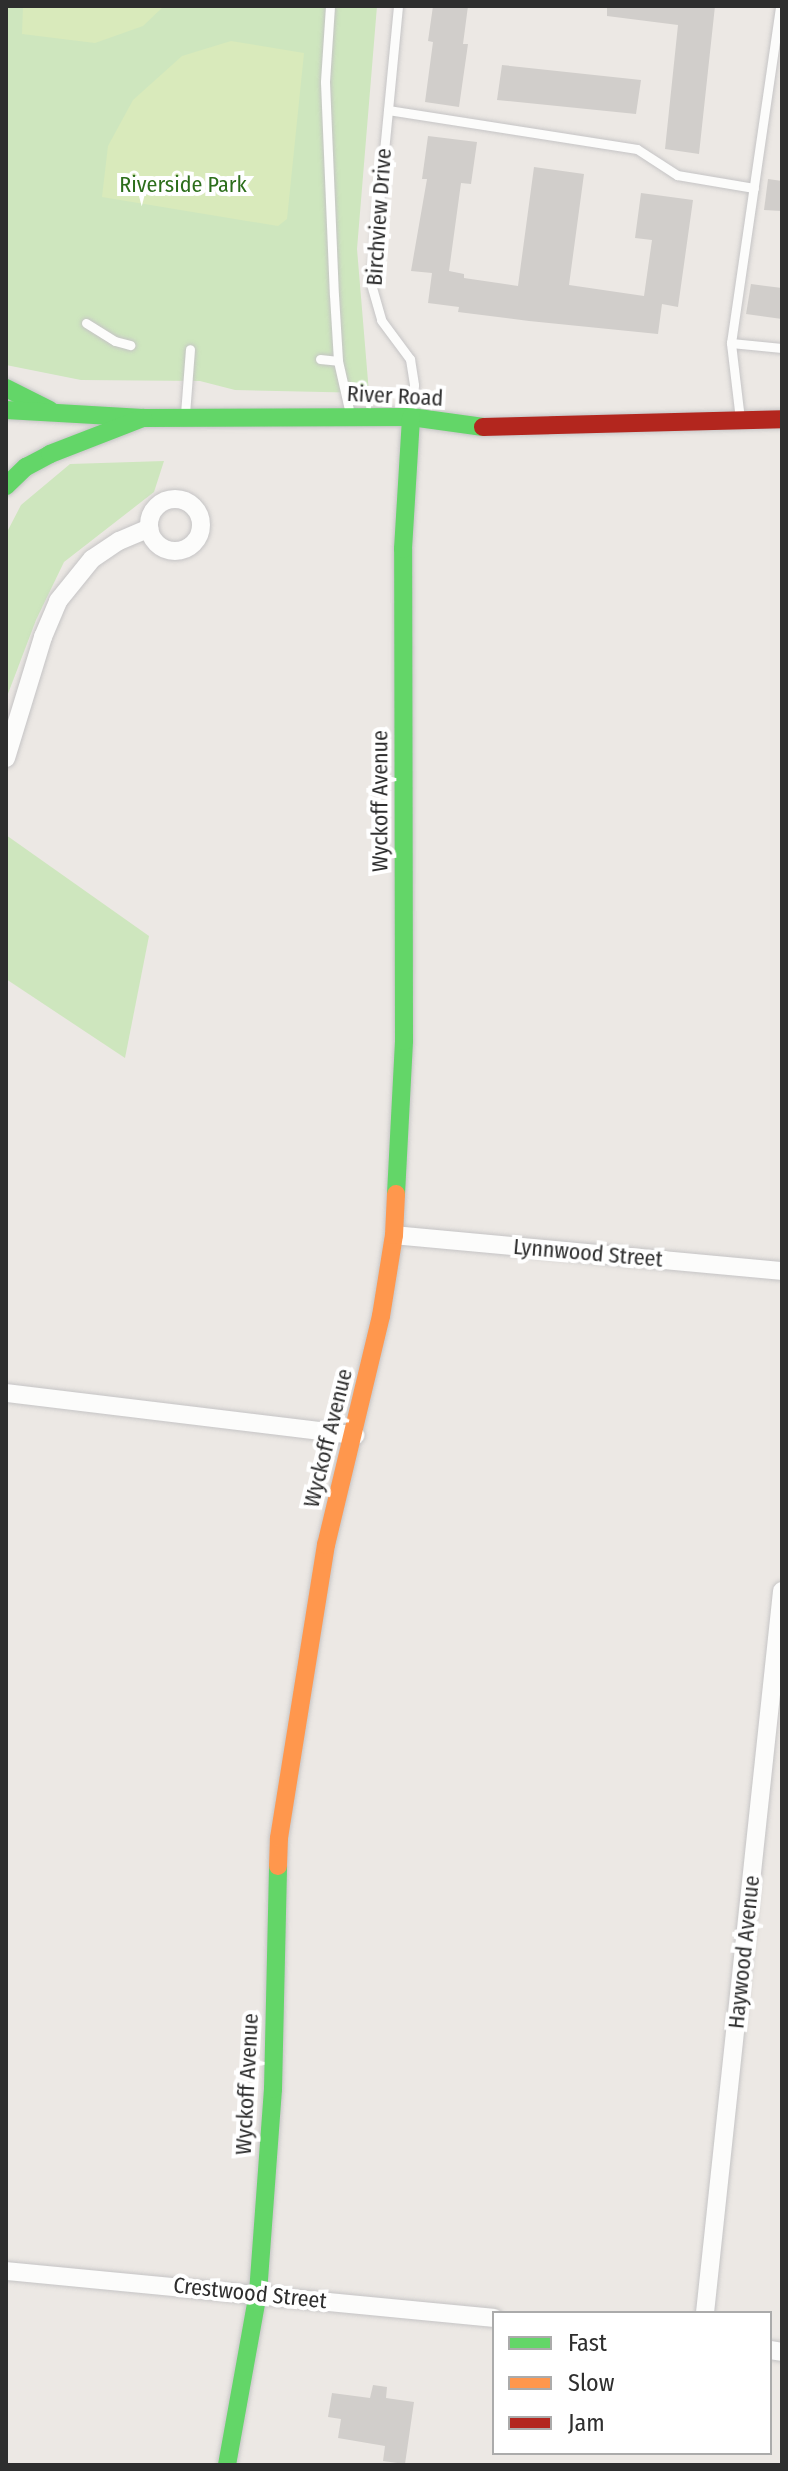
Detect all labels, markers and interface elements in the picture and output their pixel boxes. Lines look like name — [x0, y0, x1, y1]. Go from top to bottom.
street label: Birchview Drive — [361, 147, 397, 287]
park label: Riverside Park — [119, 172, 247, 198]
street label: River Road — [346, 380, 444, 412]
street label: Wyckoff Avenue — [367, 730, 393, 872]
street label: Lynnwood Street — [512, 1233, 664, 1273]
street label: Wyckoff Avenue — [298, 1366, 358, 1510]
street label: Haywood Avenue — [723, 1874, 765, 2030]
street label: Wyckoff Avenue — [230, 2012, 264, 2156]
street label: Crestwood Street — [172, 2272, 328, 2314]
legend — [492, 2311, 772, 2455]
text: Fast — [568, 2329, 607, 2357]
text: Slow — [568, 2369, 614, 2397]
text: Jam — [568, 2409, 605, 2437]

